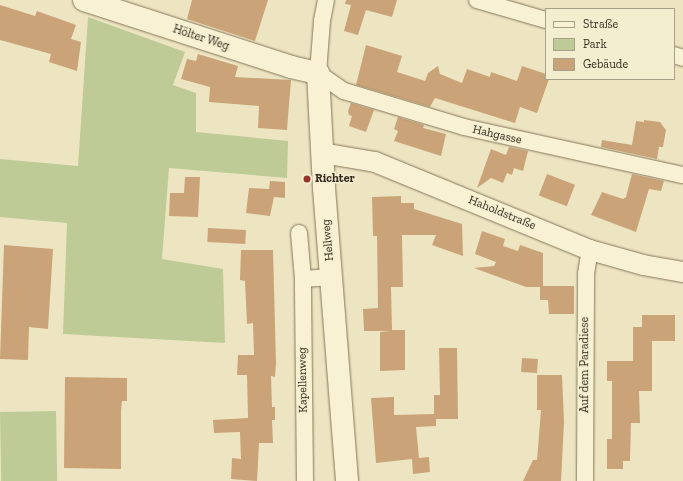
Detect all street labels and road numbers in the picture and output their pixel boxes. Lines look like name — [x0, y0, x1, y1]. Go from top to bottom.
street label: Hölter Weg — [171, 22, 231, 54]
street label: Hahgasse — [471, 122, 523, 148]
street label: Haholdstraße — [466, 193, 538, 233]
street label: Hellweg — [319, 218, 337, 262]
street label: Auf dem Paradiese — [578, 317, 592, 413]
street label: Kapellenweg — [295, 347, 311, 413]

